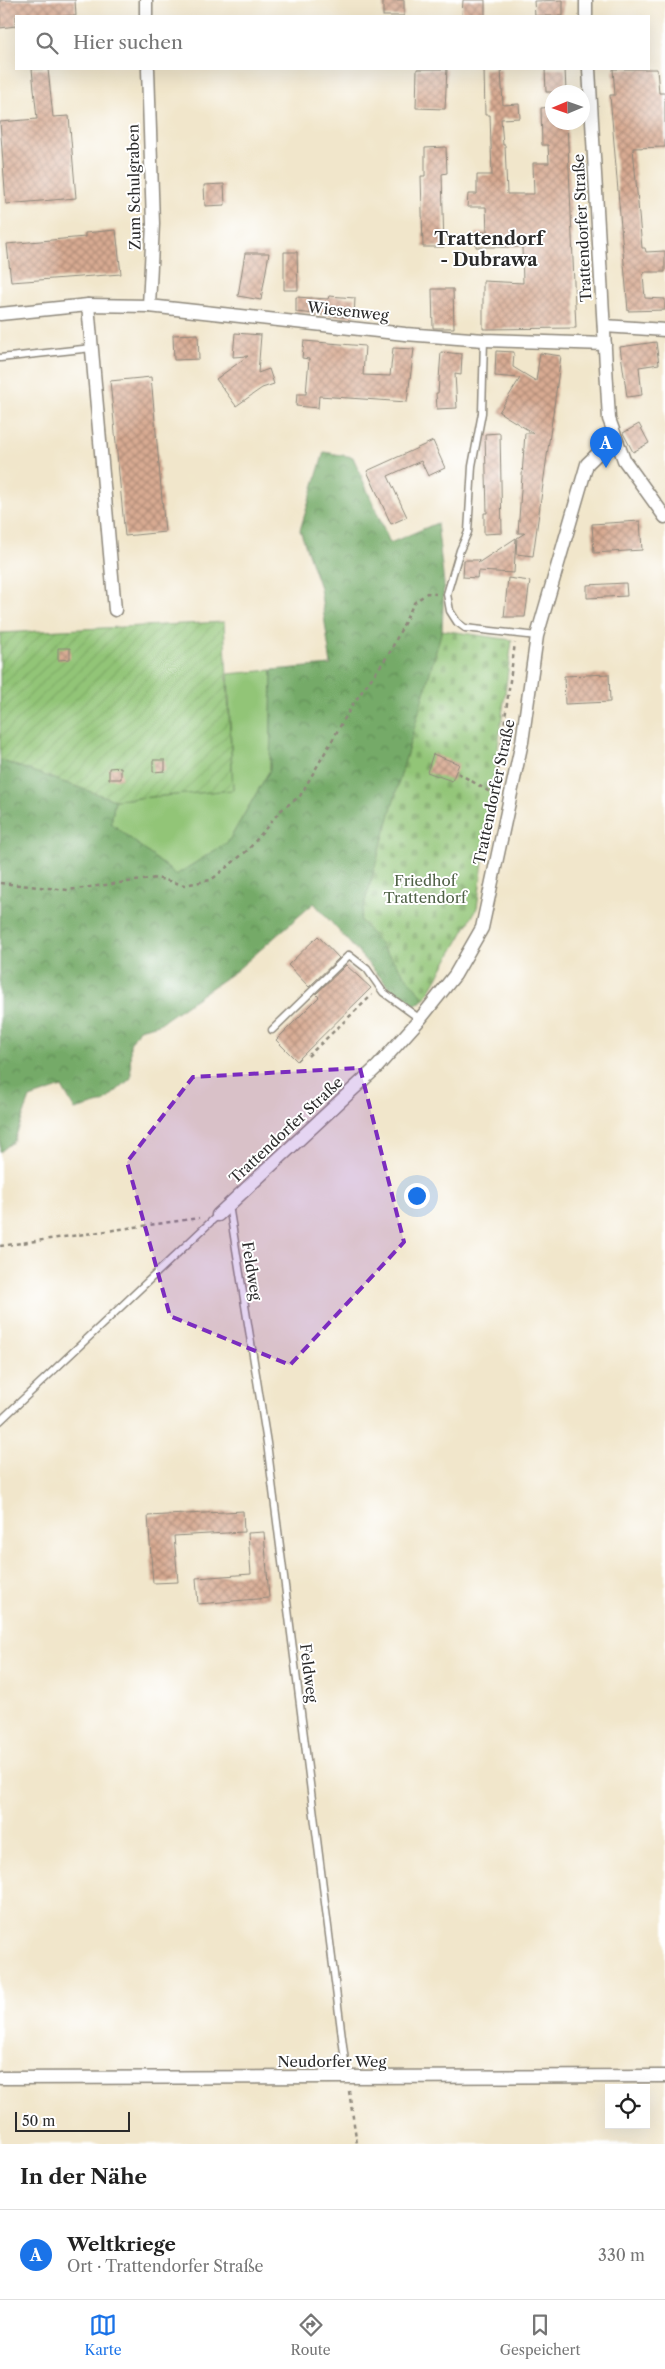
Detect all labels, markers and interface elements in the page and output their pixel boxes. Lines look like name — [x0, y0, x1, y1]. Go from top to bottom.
search box — [15, 15, 650, 70]
icon: search — [33, 29, 61, 57]
text: Hier suchen — [73, 31, 183, 54]
north arrow — [545, 85, 590, 130]
street label: Zum Schulgraben — [123, 123, 145, 250]
street label: Trattendorfer Straße — [569, 153, 595, 303]
district label: Trattendorf - Dubrawa — [434, 228, 546, 271]
street label: Wiesenweg — [305, 297, 390, 325]
pin: A — [590, 427, 622, 468]
street label: Trattendorfer Straße — [469, 717, 519, 867]
park label: Friedhof Trattendorf — [384, 871, 468, 907]
street label: Trattendorfer Straße — [225, 1072, 347, 1188]
your location — [404, 1183, 430, 1209]
street label: Feldweg — [238, 1240, 266, 1302]
street label: Feldweg — [296, 1642, 322, 1704]
street label: Neudorfer Weg — [278, 2052, 386, 2071]
map controls — [605, 2084, 650, 2129]
button: locate — [605, 2084, 650, 2129]
scale bar — [15, 2109, 130, 2132]
text: 50 m — [22, 2112, 55, 2130]
text: In der Nähe — [20, 2164, 147, 2189]
text: Weltkriege — [67, 2233, 176, 2256]
text: A — [30, 2245, 42, 2265]
text: 330 m — [598, 2245, 645, 2265]
text: Ort · Trattendorfer Straße — [67, 2256, 264, 2276]
tab: Karte — [85, 2311, 121, 2359]
tab: Route — [291, 2311, 331, 2359]
tab: Gespeichert — [500, 2311, 580, 2359]

